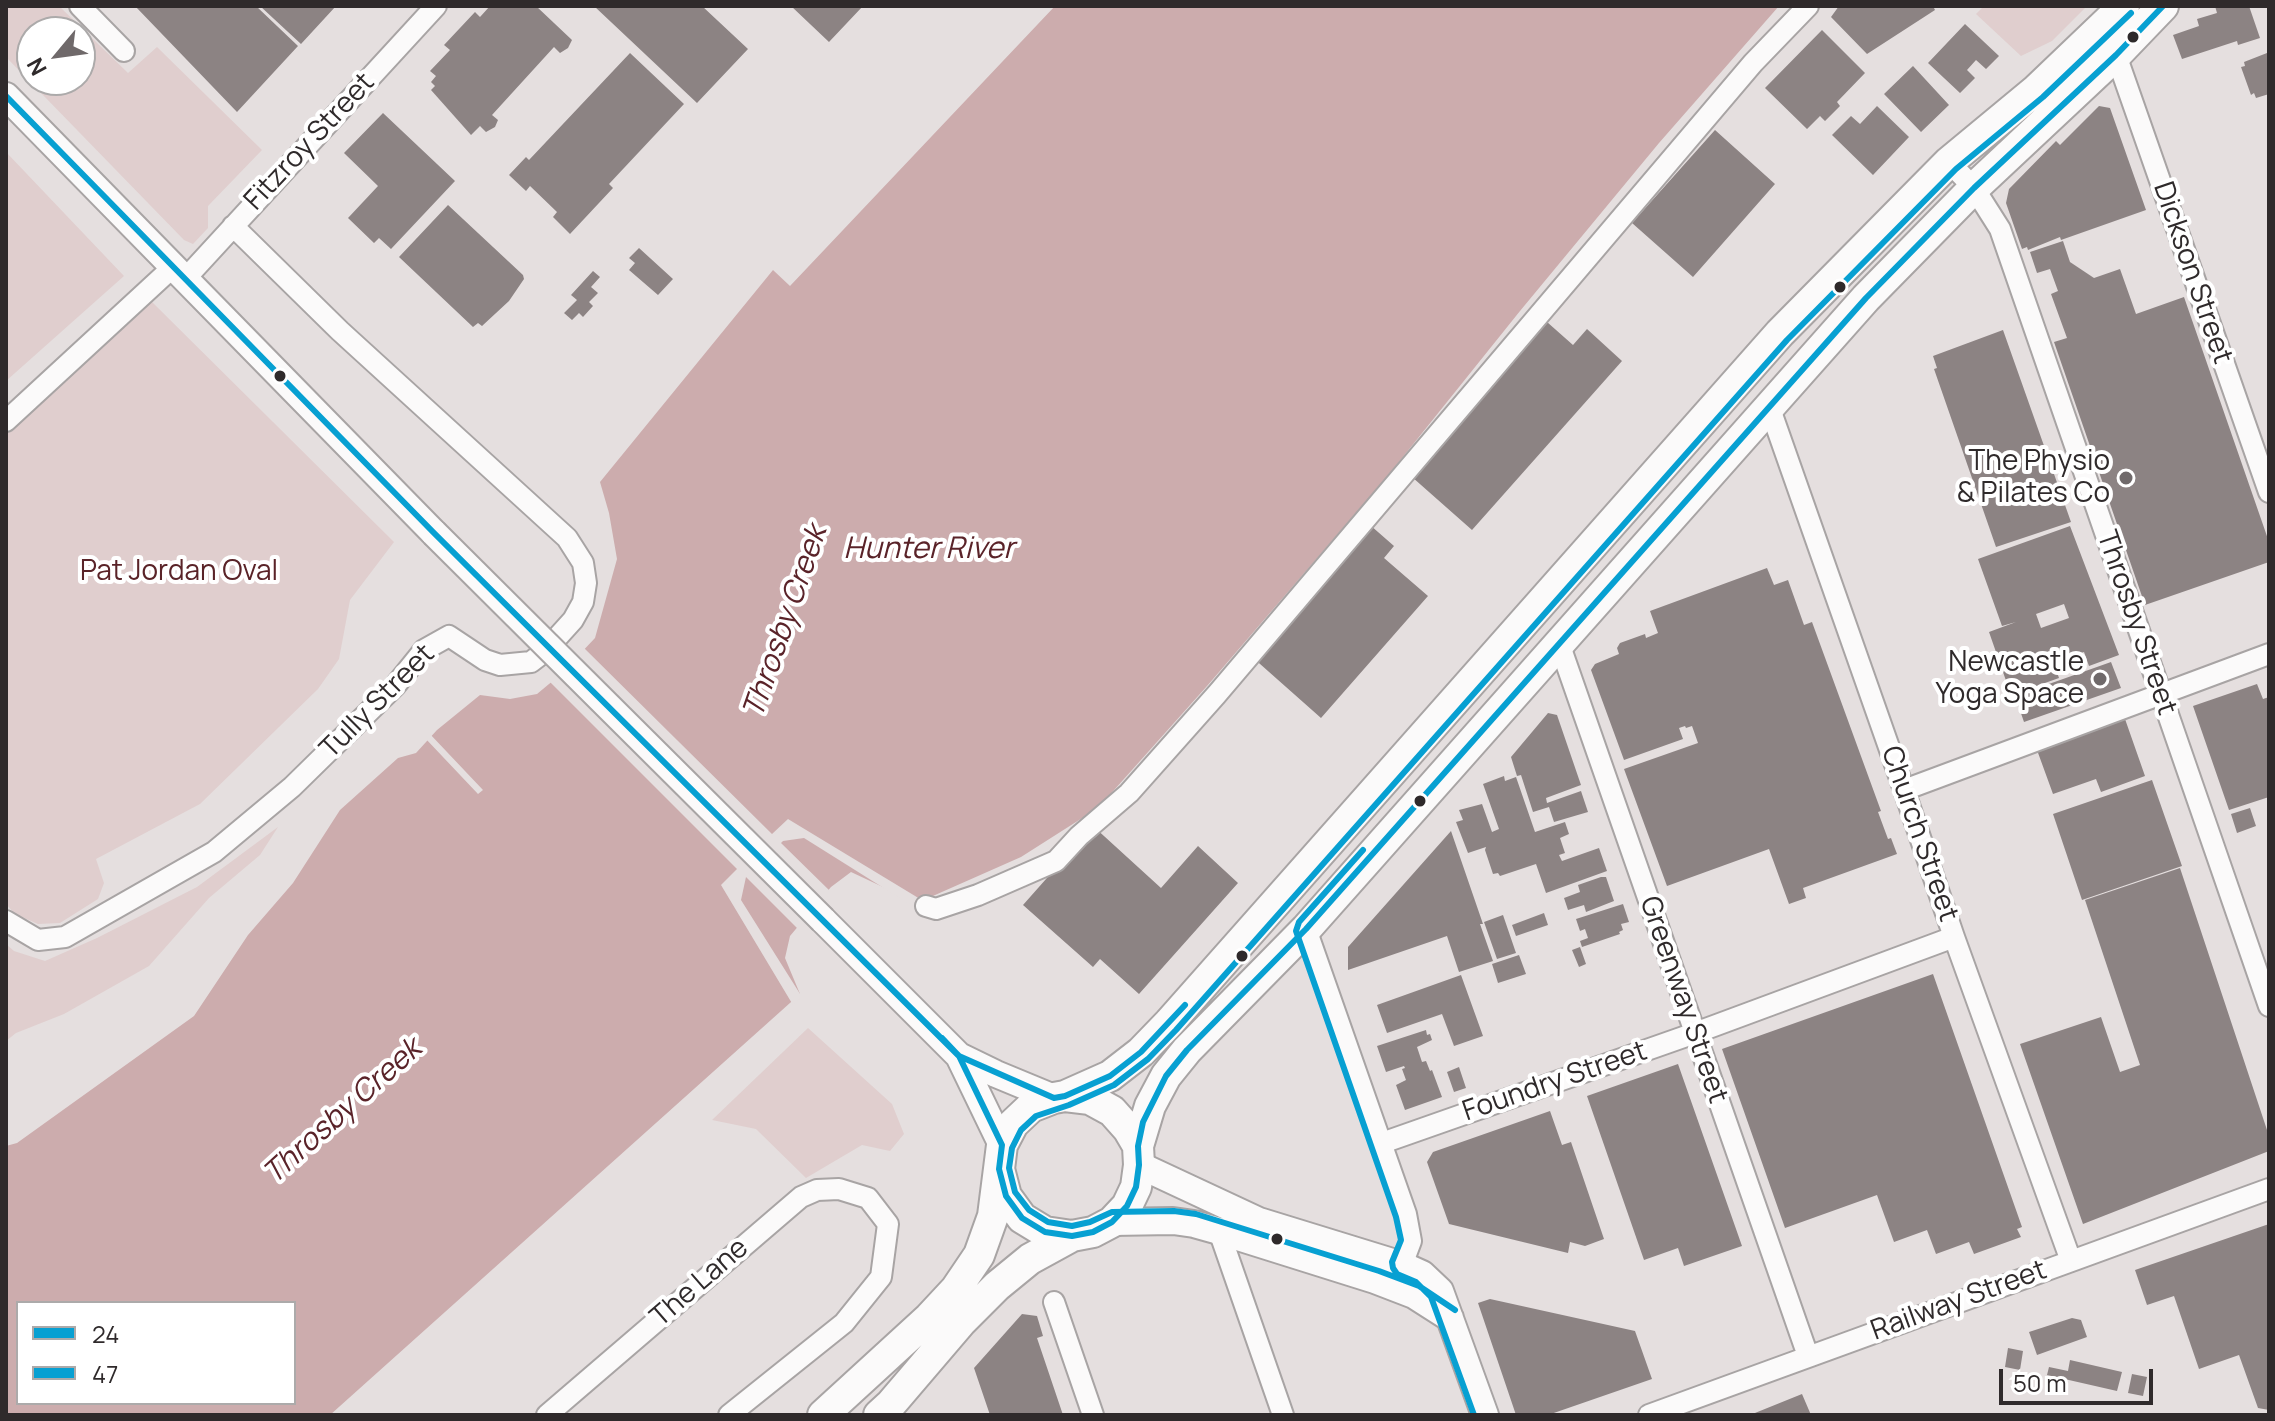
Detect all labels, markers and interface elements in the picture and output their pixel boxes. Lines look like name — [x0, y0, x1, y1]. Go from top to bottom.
north arrow — [16, 16, 96, 96]
unlabelled marker — [2125, 29, 2141, 45]
text: N — [20, 52, 54, 81]
street label: Fitzroy Street — [238, 67, 382, 217]
street label: Dickson Street — [2145, 178, 2239, 368]
unlabelled marker — [1832, 279, 1848, 295]
unlabelled marker — [272, 368, 288, 384]
place label: The Physio & Pilates Co — [1957, 445, 2110, 511]
marker: The Physio & Pilates Co — [2117, 469, 2135, 487]
water label: Throsby Creek — [736, 521, 836, 723]
street label: Throsby Street — [2089, 526, 2183, 720]
water label: Hunter River — [844, 532, 1014, 568]
park label: Pat Jordan Oval — [80, 555, 278, 589]
street label: Tully Street — [314, 638, 442, 766]
place label: Newcastle Yoga Space — [1936, 646, 2084, 712]
marker: Newcastle Yoga Space — [2091, 670, 2109, 688]
street label: Church Street — [1873, 742, 1965, 926]
unlabelled marker — [1412, 793, 1428, 809]
street label: Greenway Street — [1632, 892, 1734, 1108]
unlabelled marker — [1234, 948, 1250, 964]
water label: Throsby Creek — [257, 1032, 429, 1192]
street label: Foundry Street — [1459, 1035, 1651, 1129]
unlabelled marker — [1269, 1231, 1285, 1247]
street label: The Lane — [644, 1232, 756, 1334]
street label: Railway Street — [1867, 1254, 2051, 1348]
legend — [16, 1301, 296, 1405]
text: 24 — [92, 1317, 119, 1350]
scale bar — [2003, 1353, 2157, 1403]
text: 47 — [92, 1357, 118, 1390]
text: 50 m — [2013, 1366, 2067, 1399]

